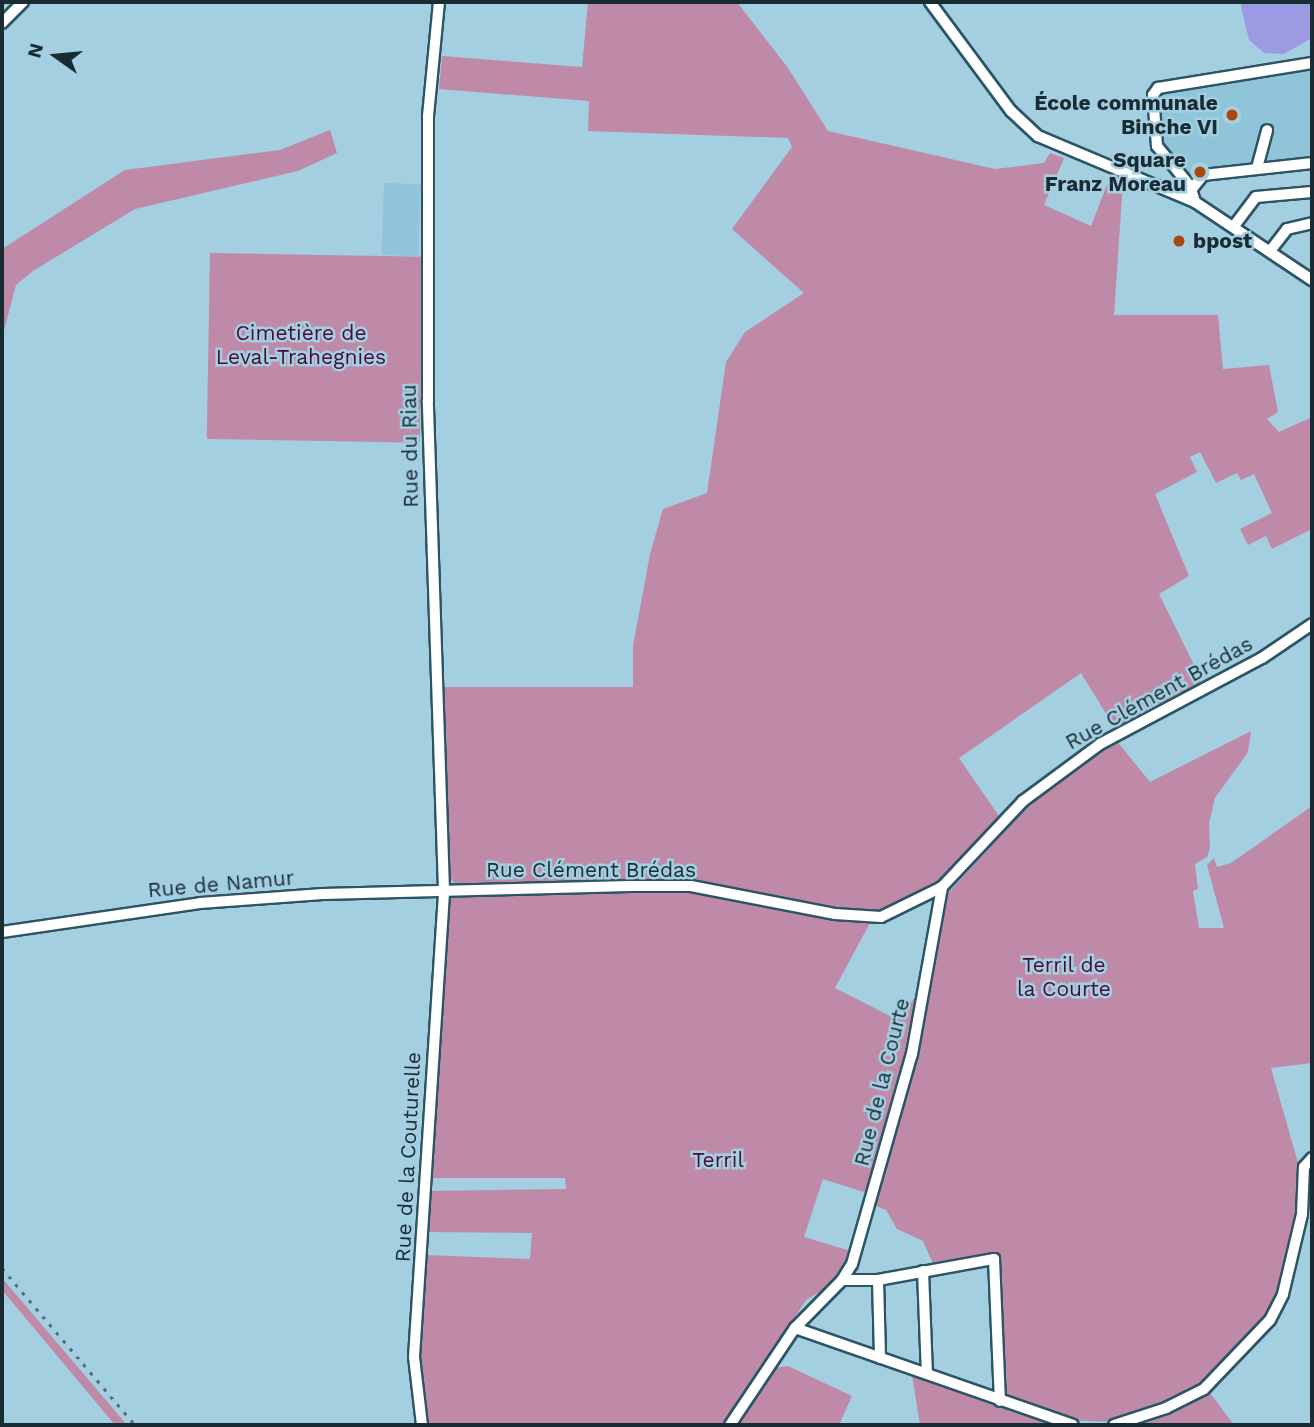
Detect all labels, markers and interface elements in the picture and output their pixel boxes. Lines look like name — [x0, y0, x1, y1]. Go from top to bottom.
north arrow — [21, 21, 91, 91]
text: N — [22, 41, 48, 60]
place label: École communale Binche VI — [1034, 90, 1218, 140]
marker: École communale Binche VI — [1224, 107, 1240, 123]
place label: Square Franz Moreau — [1045, 147, 1186, 197]
marker: Square Franz Moreau — [1192, 164, 1208, 180]
place label: bpost — [1193, 228, 1252, 254]
marker: bpost — [1171, 233, 1187, 249]
park label: Cimetière de Leval-Trahegnies — [216, 320, 386, 370]
street label: Rue du Riau — [396, 384, 424, 508]
street label: Rue Clément Brédas — [1061, 631, 1257, 755]
street label: Rue Clément Brédas — [486, 857, 696, 883]
street label: Rue de Namur — [147, 865, 295, 903]
park label: Terril de la Courte — [1017, 952, 1111, 1002]
street label: Rue de la Courte — [849, 995, 915, 1169]
street label: Rue de la Couturelle — [390, 1051, 426, 1263]
park label: Terril — [692, 1147, 744, 1173]

